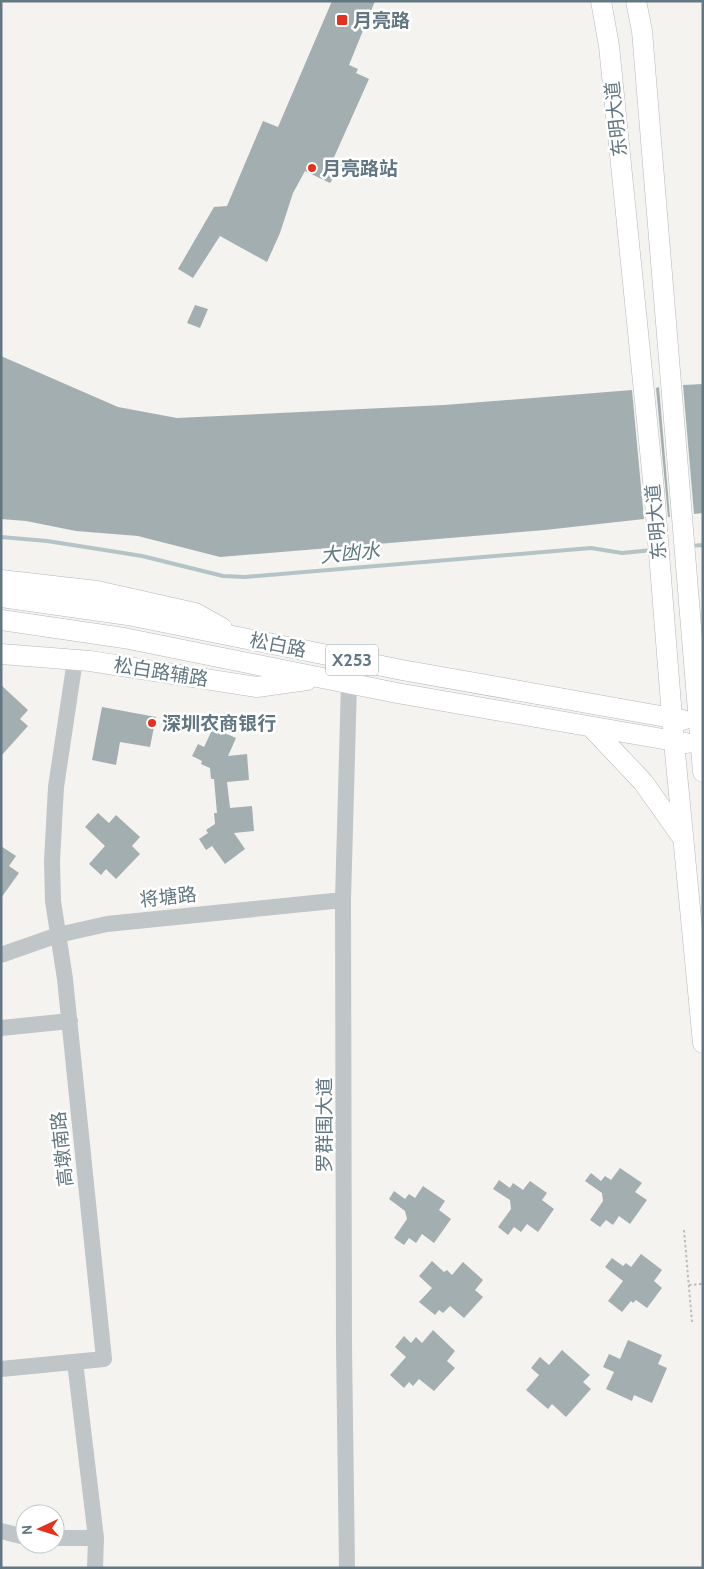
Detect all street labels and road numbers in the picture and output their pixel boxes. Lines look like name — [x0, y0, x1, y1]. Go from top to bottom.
street label: 东明大道 — [601, 80, 631, 158]
street label: 东明大道 — [641, 483, 671, 561]
street label: 松白路 — [248, 628, 308, 662]
road number: X253 — [326, 644, 378, 676]
street label: 松白路辅路 — [112, 653, 210, 691]
street label: 将塘路 — [138, 883, 198, 911]
street label: 罗群围大道 — [313, 1077, 336, 1173]
street label: 高墩南路 — [47, 1110, 77, 1188]

